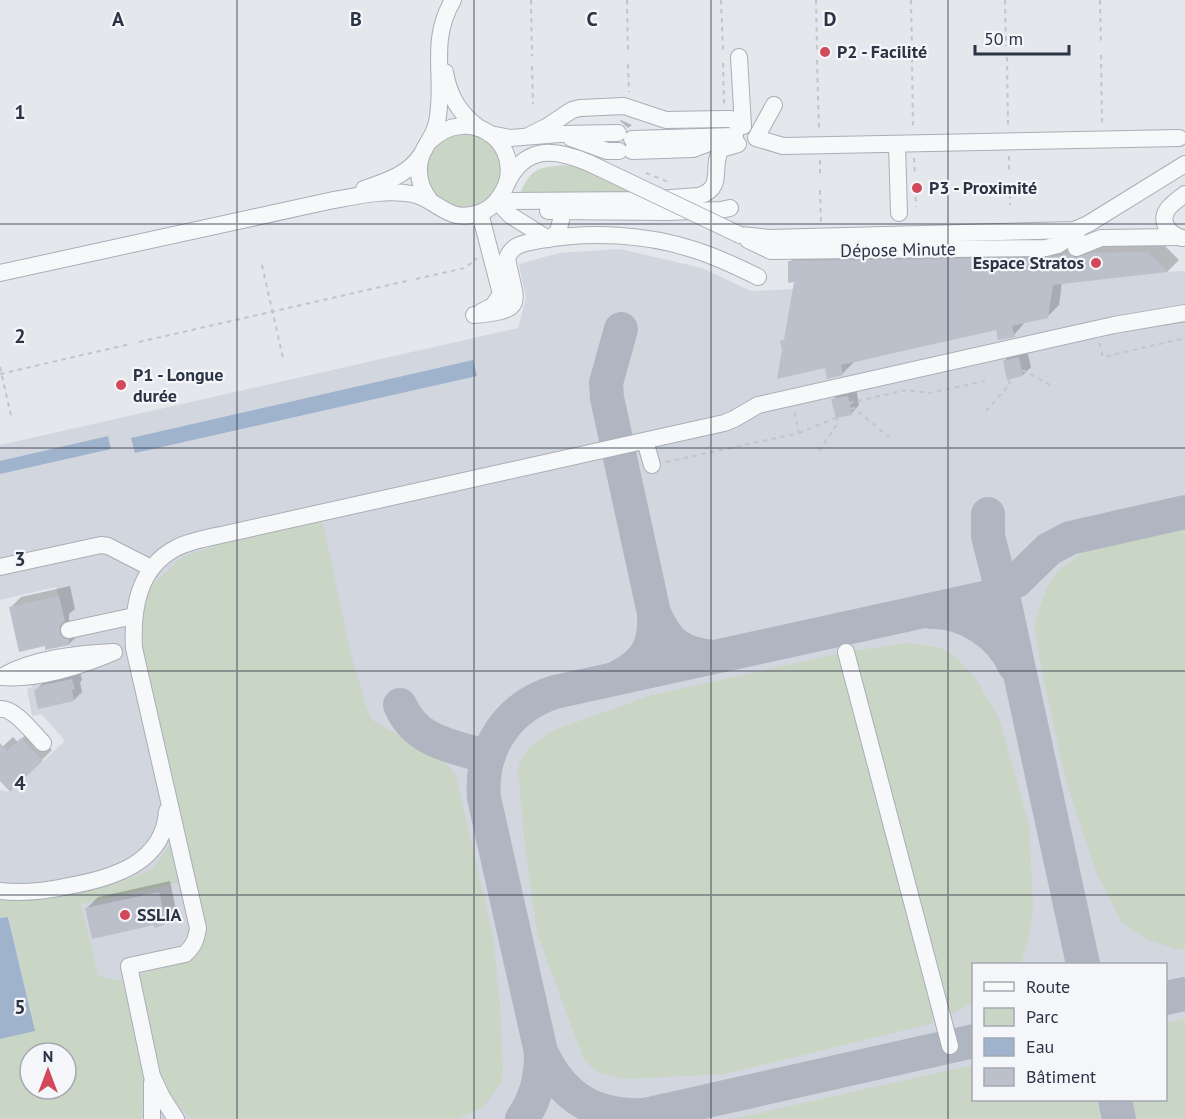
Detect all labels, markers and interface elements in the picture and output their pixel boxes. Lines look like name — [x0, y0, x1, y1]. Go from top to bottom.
text: A — [112, 6, 125, 32]
text: B — [350, 6, 362, 32]
text: C — [586, 6, 598, 32]
text: D — [824, 6, 837, 32]
scale bar — [975, 18, 1070, 56]
text: 50 m — [984, 27, 1023, 50]
place label: P2 - Facilité — [837, 40, 927, 63]
marker: P2 - Facilité — [818, 45, 832, 59]
text: 1 — [14, 99, 26, 125]
place label: P3 - Proximité — [929, 176, 1037, 199]
marker: P3 - Proximité — [910, 181, 924, 195]
street label: Dépose Minute — [840, 237, 956, 262]
place label: Espace Stratos — [973, 251, 1084, 274]
marker: Espace Stratos — [1089, 256, 1103, 270]
text: 2 — [14, 323, 26, 349]
place label: P1 - Longue durée — [133, 363, 223, 407]
marker: P1 - Longue durée — [114, 378, 128, 392]
text: 3 — [14, 546, 26, 572]
text: 4 — [14, 770, 26, 796]
place label: SSLIA — [137, 903, 181, 926]
marker: SSLIA — [118, 908, 132, 922]
legend — [972, 963, 1167, 1101]
text: Route — [1026, 975, 1070, 998]
text: 5 — [14, 994, 26, 1020]
text: Parc — [1026, 1005, 1059, 1028]
text: Eau — [1026, 1035, 1054, 1058]
north arrow — [18, 1041, 78, 1101]
text: N — [43, 1046, 53, 1066]
text: Bâtiment — [1026, 1065, 1096, 1088]

